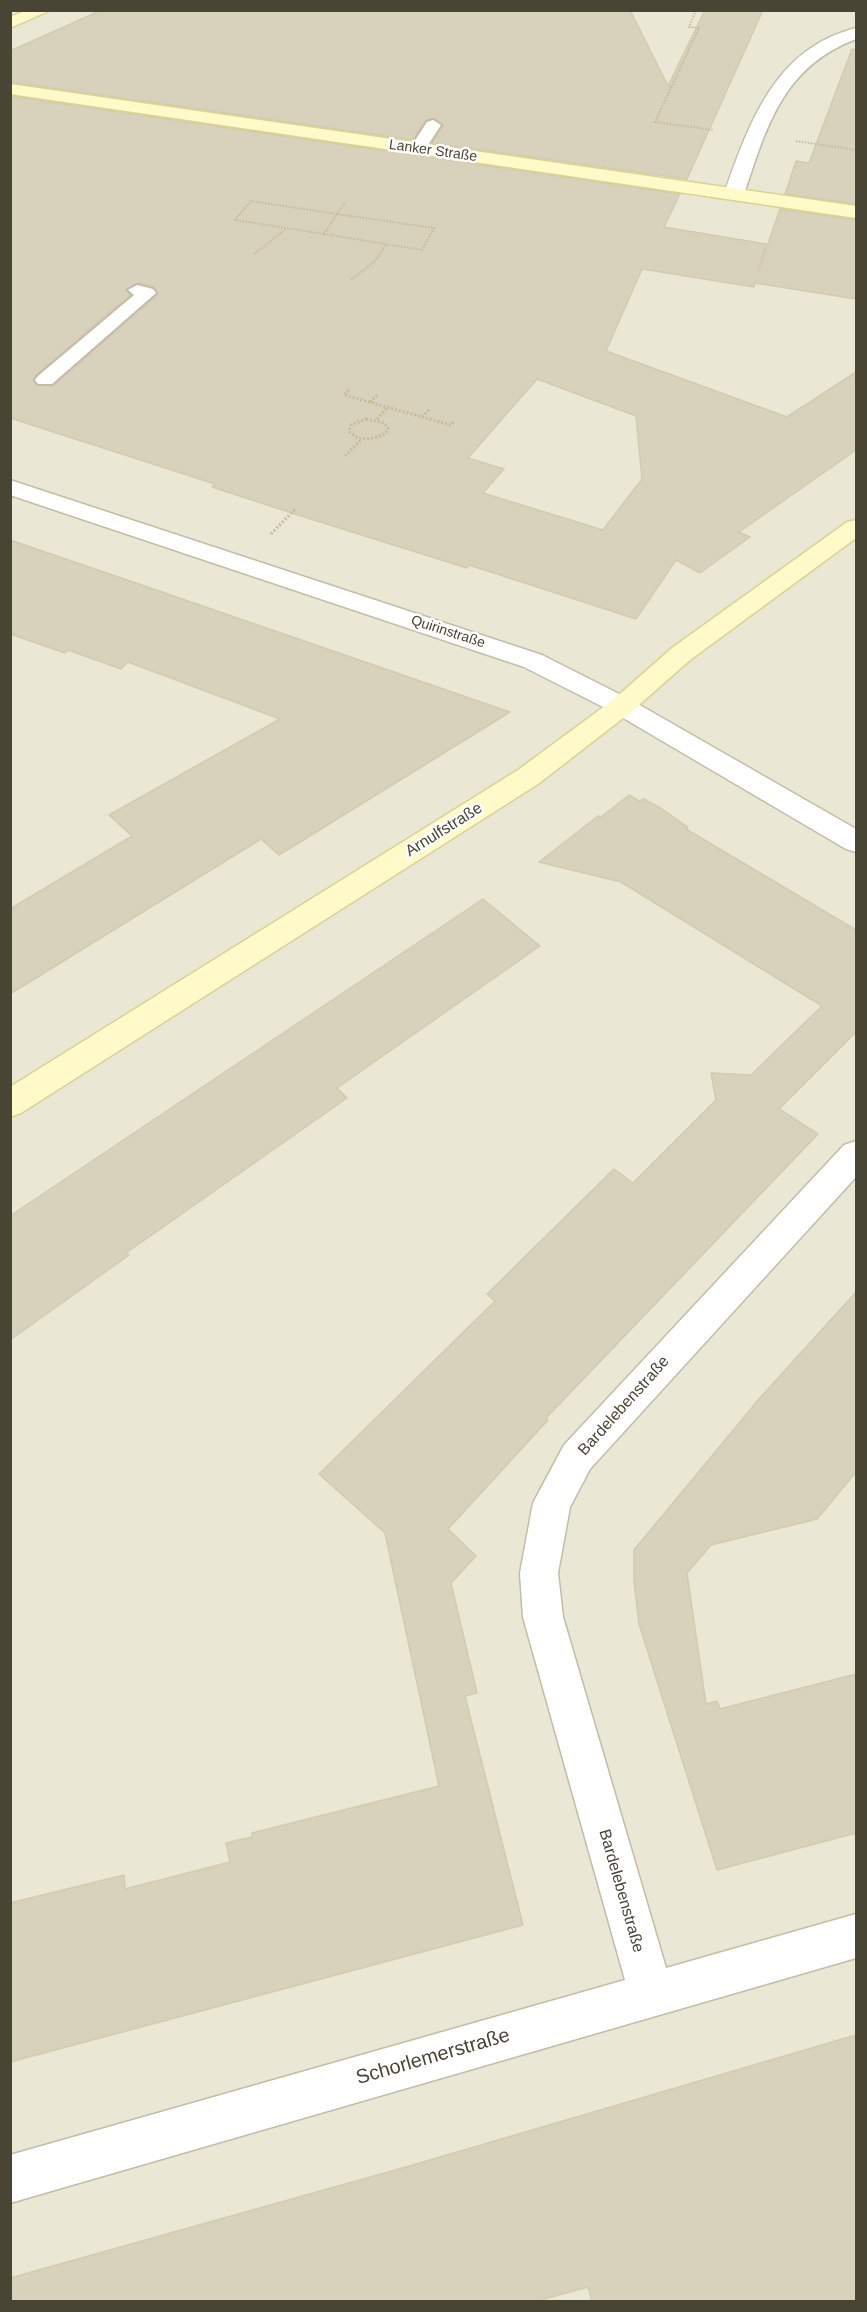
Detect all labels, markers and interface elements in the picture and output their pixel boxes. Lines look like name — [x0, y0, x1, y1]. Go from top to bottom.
street label: Lanker Straße — [388, 137, 478, 165]
street label: Quirinstraße — [409, 612, 487, 652]
street label: Arnulfstraße — [402, 799, 486, 861]
street label: Bardelebenstraße — [574, 1352, 674, 1460]
street label: Bardelebenstraße — [594, 1827, 648, 1955]
street label: Schorlemerstraße — [353, 2024, 513, 2090]

